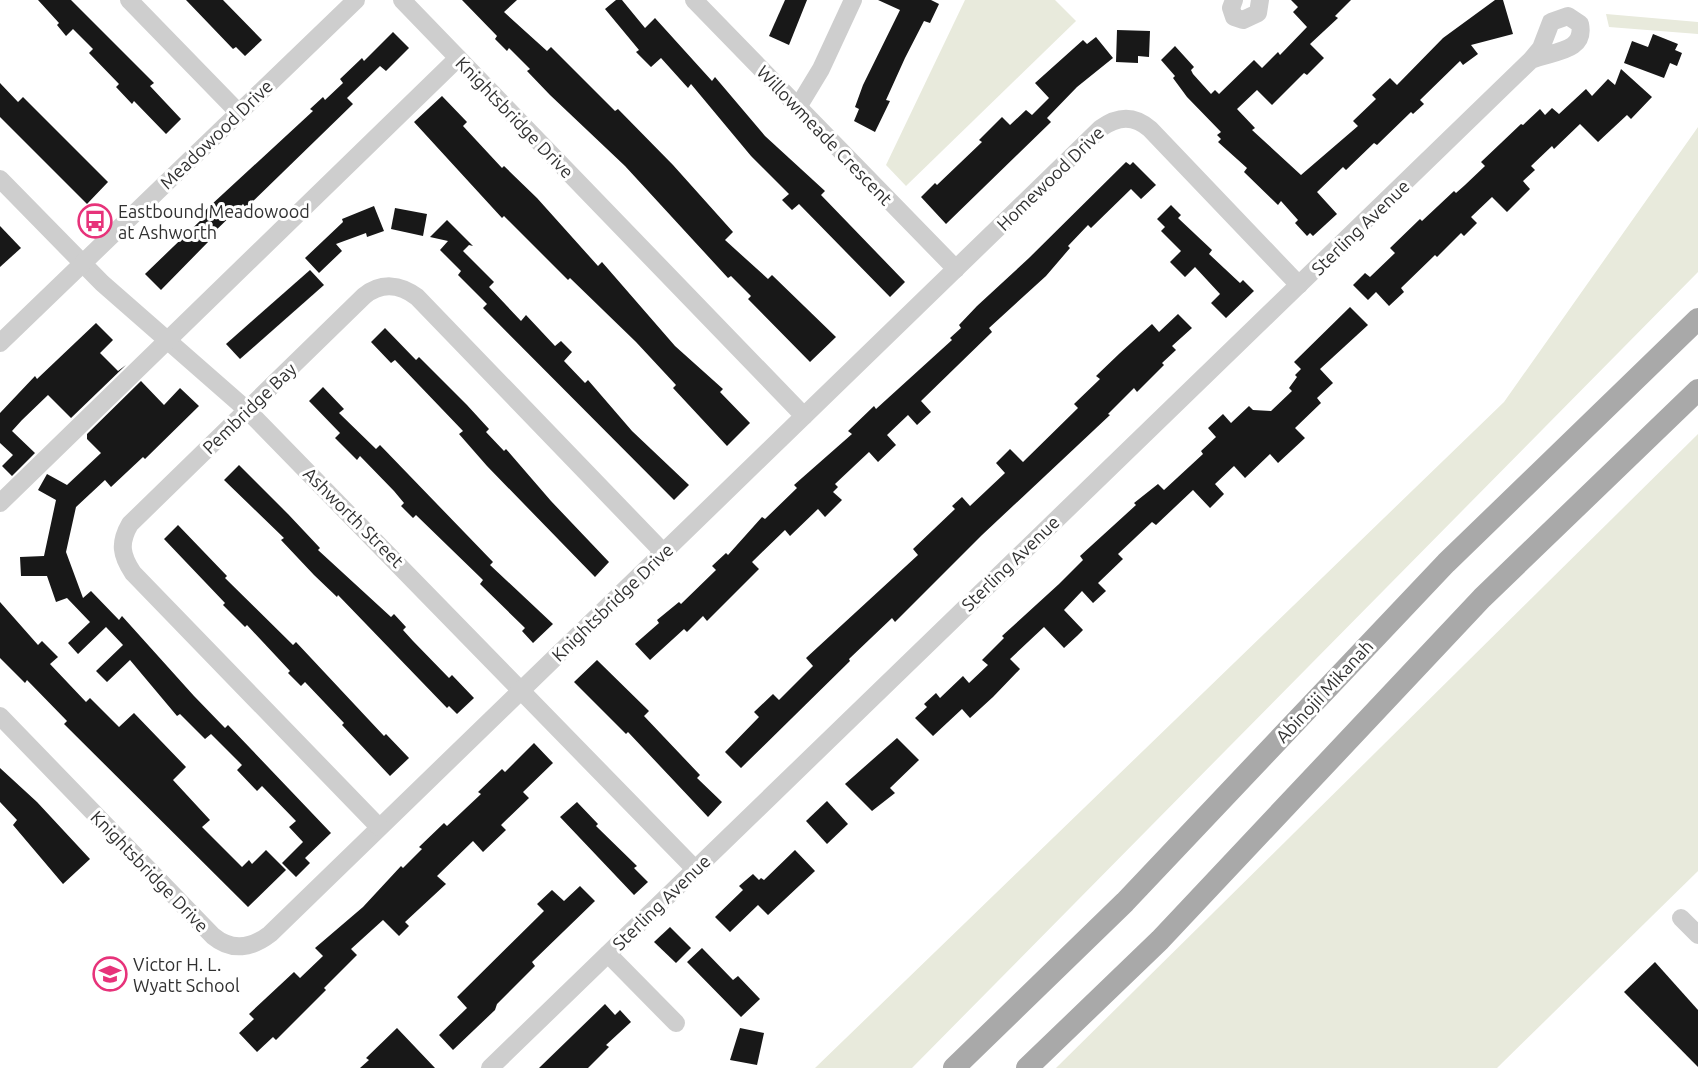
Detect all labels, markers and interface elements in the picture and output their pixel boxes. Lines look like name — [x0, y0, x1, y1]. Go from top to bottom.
street label: Knightsbridge Drive — [452, 52, 578, 182]
street label: Willowmeade Crescent — [753, 61, 897, 209]
street label: Meadowood Drive — [156, 75, 276, 193]
street label: Homewood Drive — [992, 122, 1108, 234]
street label: Sterling Avenue — [1307, 175, 1413, 279]
place label: Eastbound Meadowood at Ashworth — [118, 201, 310, 242]
bus stop icon: Eastbound Meadowood at Ashworth — [77, 203, 113, 239]
street label: Pembridge Bay — [198, 358, 300, 458]
street label: Ashworth Street — [300, 463, 408, 571]
street label: Sterling Avenue — [957, 511, 1063, 615]
street label: Knightsbridge Drive — [547, 539, 677, 665]
street label: Abinojii Mikanah — [1271, 636, 1377, 746]
street label: Knightsbridge Drive — [87, 806, 213, 936]
street label: Sterling Avenue — [608, 850, 714, 954]
place label: Victor H. L. Wyatt School — [133, 954, 240, 995]
school or university icon: Victor H. L. Wyatt School — [92, 956, 128, 992]

